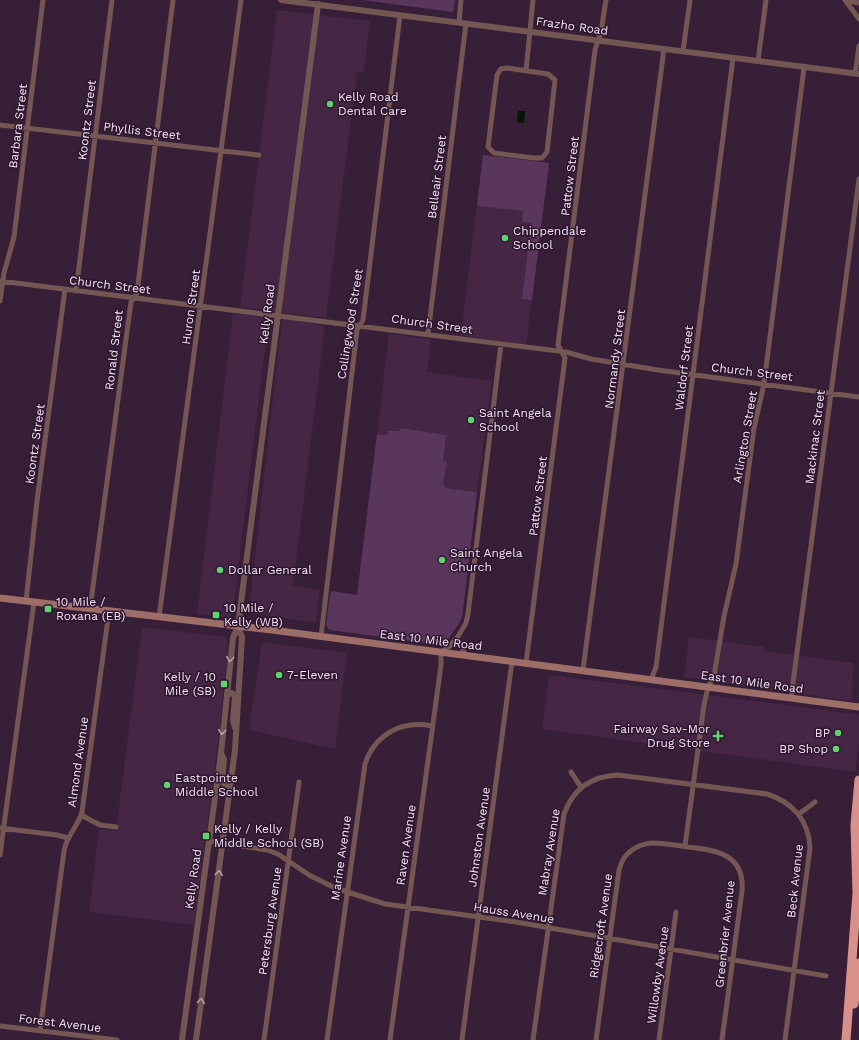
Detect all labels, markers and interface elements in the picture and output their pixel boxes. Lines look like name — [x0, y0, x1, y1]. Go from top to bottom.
street label: Frazho Road — [535, 14, 609, 38]
street label: Koontz Street — [75, 79, 99, 161]
street label: Barbara Street — [6, 83, 30, 169]
place label: Kelly Road Dental Care — [338, 90, 407, 118]
marker: Kelly Road Dental Care — [325, 99, 335, 109]
street label: Phyllis Street — [103, 119, 181, 143]
street label: Belleair Street — [425, 135, 449, 219]
street label: Pattow Street — [558, 135, 582, 217]
place label: Chippendale School — [513, 224, 586, 252]
marker: Chippendale School — [500, 233, 510, 243]
street label: Collingwood Street — [334, 268, 366, 380]
street label: Huron Street — [179, 269, 203, 345]
street label: Church Street — [68, 273, 152, 297]
street label: Kelly Road — [256, 283, 278, 345]
street label: Normandy Street — [602, 308, 628, 410]
street label: Ronald Street — [102, 309, 126, 391]
street label: Church Street — [390, 311, 474, 337]
street label: Waldorf Street — [672, 325, 696, 411]
street label: Church Street — [710, 360, 794, 384]
street label: Mackinac Street — [802, 389, 828, 485]
street label: Arlington Street — [730, 390, 760, 484]
street label: Koontz Street — [22, 403, 48, 485]
place label: Saint Angela School — [479, 406, 552, 434]
marker: Saint Angela School — [466, 415, 476, 425]
street label: Pattow Street — [526, 455, 550, 537]
place label: Saint Angela Church — [450, 546, 523, 574]
marker: Saint Angela Church — [437, 555, 447, 565]
place label: Dollar General — [228, 563, 312, 577]
marker: Dollar General — [215, 565, 225, 575]
place label: 10 Mile / Roxana (EB) — [56, 595, 125, 623]
place label: 10 Mile / Kelly (WB) — [224, 601, 283, 629]
marker: 10 Mile / Roxana (EB) — [43, 604, 53, 614]
marker: 10 Mile / Kelly (WB) — [211, 610, 221, 620]
street label: East 10 Mile Road — [379, 627, 483, 653]
one-way arrow — [226, 656, 235, 662]
place label: 7-Eleven — [287, 668, 338, 682]
street label: East 10 Mile Road — [700, 668, 804, 696]
place label: Kelly / 10 Mile (SB) — [163, 670, 216, 698]
marker: 7-Eleven — [274, 670, 284, 680]
marker: Kelly / 10 Mile (SB) — [219, 679, 229, 689]
street label: Almond Avenue — [65, 716, 91, 808]
place label: Fairway Sav-Mor Drug Store — [614, 722, 710, 750]
place label: BP — [815, 726, 830, 740]
marker: BP — [833, 728, 843, 738]
one-way arrow — [218, 729, 227, 735]
marker: Fairway Sav-Mor Drug Store — [713, 731, 723, 741]
place label: BP Shop — [779, 742, 828, 756]
marker: BP Shop — [831, 744, 841, 754]
place label: Eastpointe Middle School — [175, 771, 258, 799]
marker: Eastpointe Middle School — [162, 780, 172, 790]
street label: Johnston Avenue — [465, 786, 493, 888]
street label: Raven Avenue — [393, 804, 419, 886]
street label: Mabray Avenue — [535, 808, 563, 896]
street label: Marine Avenue — [328, 815, 354, 901]
place label: Kelly / Kelly Middle School (SB) — [214, 822, 324, 850]
marker: Kelly / Kelly Middle School (SB) — [201, 831, 211, 841]
street label: Beck Avenue — [784, 843, 806, 919]
street label: Kelly Road — [182, 848, 204, 910]
street label: Petersburg Avenue — [255, 866, 285, 976]
one-way arrow — [214, 869, 223, 876]
street label: Ridgecroft Avenue — [587, 873, 615, 979]
street label: Greenbrier Avenue — [712, 880, 738, 988]
street label: Hauss Avenue — [473, 900, 555, 926]
street label: Willowby Avenue — [644, 925, 672, 1025]
one-way arrow — [196, 998, 205, 1004]
street label: Forest Avenue — [18, 1011, 102, 1035]

